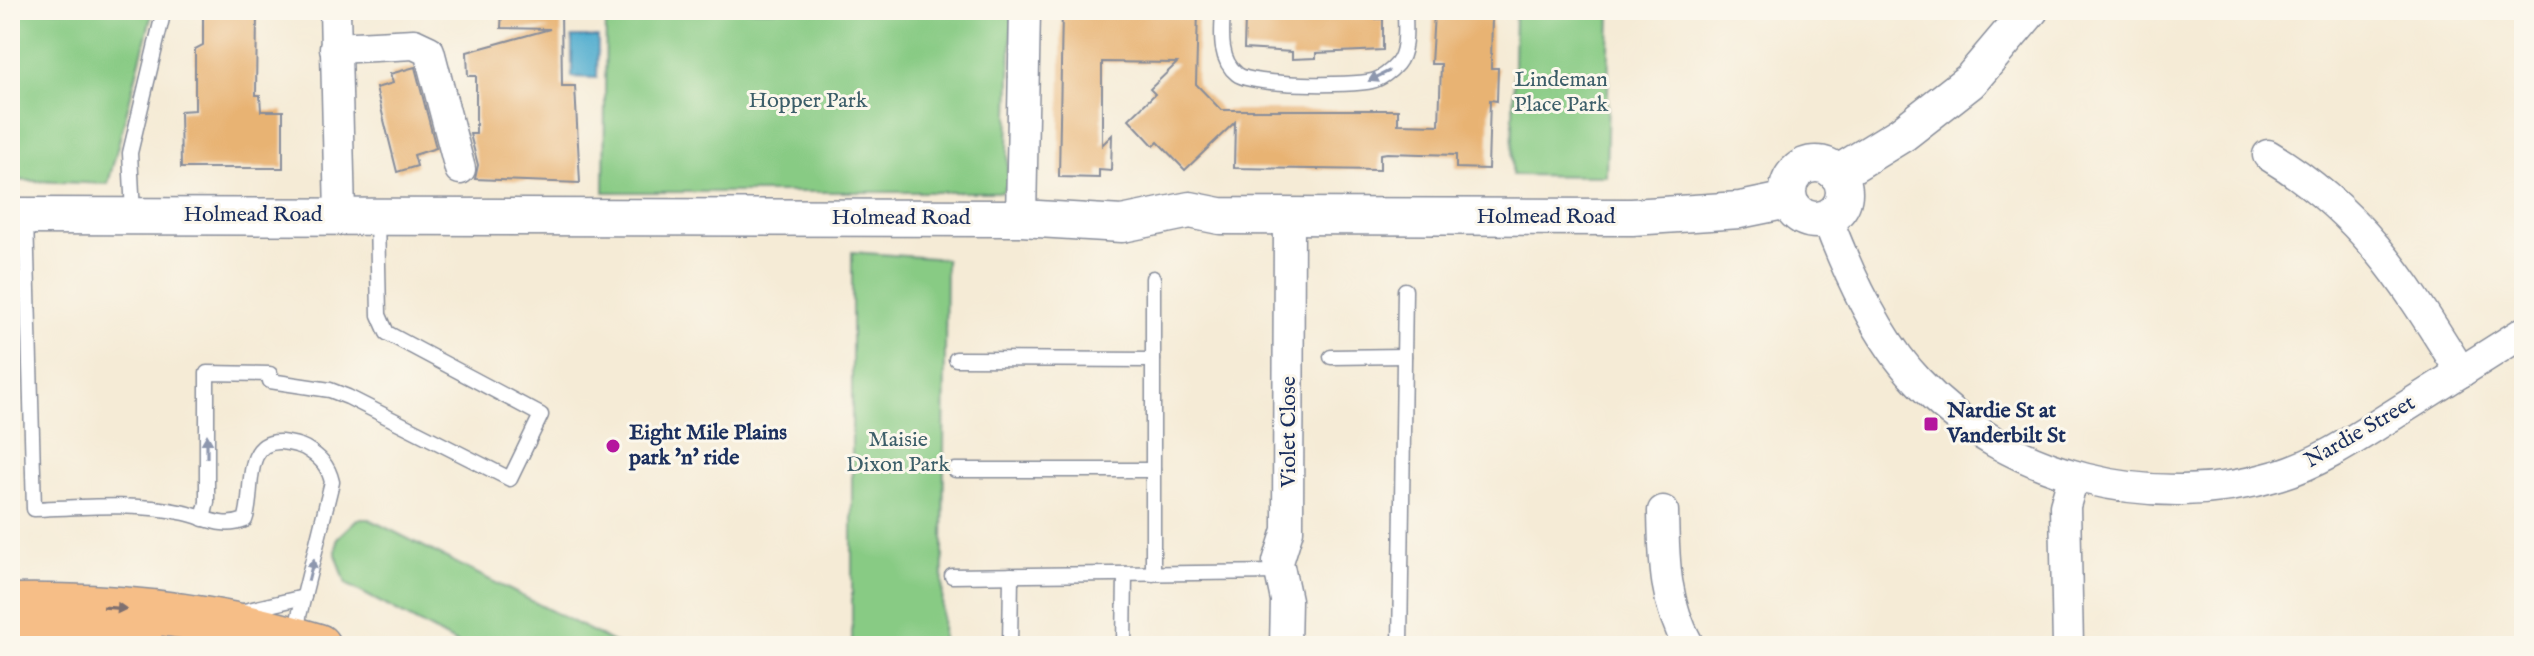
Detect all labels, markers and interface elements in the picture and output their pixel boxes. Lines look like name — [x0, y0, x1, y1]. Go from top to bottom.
park label: Lindeman Place Park — [1514, 66, 1608, 119]
one-way arrow — [1367, 69, 1390, 83]
park label: Hopper Park — [748, 87, 868, 115]
street label: Holmead Road — [183, 201, 323, 229]
street label: Holmead Road — [1476, 203, 1616, 231]
street label: Holmead Road — [831, 204, 971, 232]
street label: Violet Close — [1275, 376, 1303, 489]
street label: Nardie Street — [2300, 389, 2421, 475]
place label: Nardie St at Vanderbilt St — [1946, 397, 2066, 450]
marker: Nardie St at Vanderbilt St — [1922, 415, 1940, 433]
place label: Eight Mile Plains park 'n' ride — [628, 419, 787, 472]
park label: Maisie Dixon Park — [846, 426, 950, 479]
one-way arrow — [201, 433, 213, 458]
marker: Eight Mile Plains park 'n' ride — [604, 437, 622, 455]
one-way arrow — [305, 557, 317, 582]
one-way arrow — [103, 602, 128, 615]

